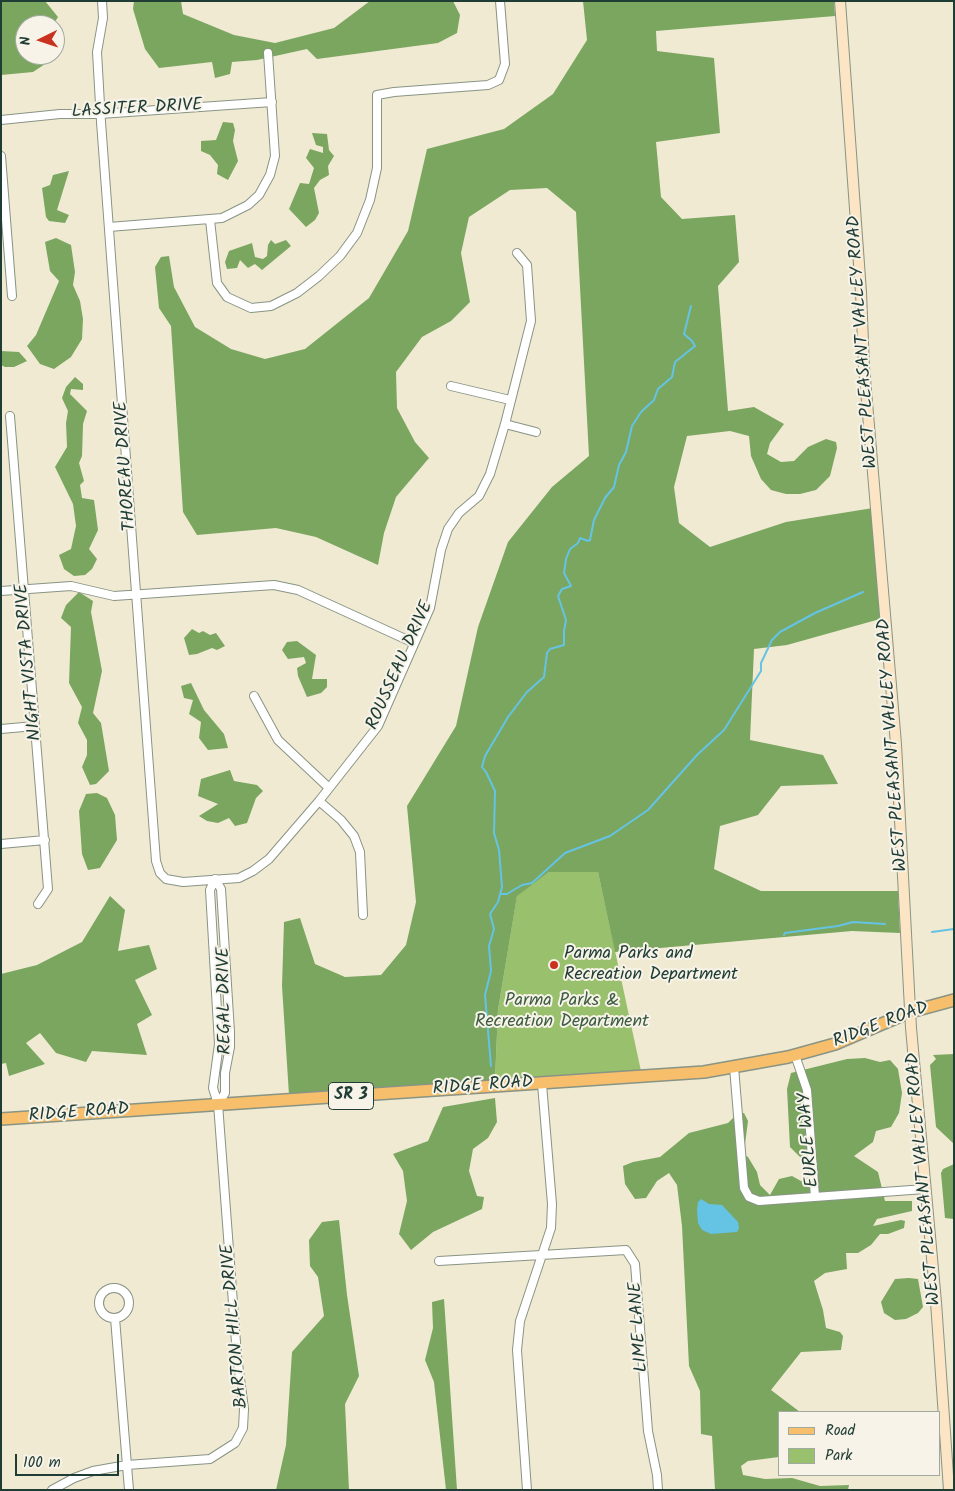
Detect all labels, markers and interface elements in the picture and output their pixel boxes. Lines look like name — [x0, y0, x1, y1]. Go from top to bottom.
north arrow — [15, 15, 65, 65]
text: N — [15, 36, 37, 46]
street label: LASSITER DRIVE — [71, 96, 203, 124]
street label: WEST PLEASANT VALLEY ROAD — [844, 215, 884, 469]
street label: THOREAU DRIVE — [112, 400, 142, 532]
street label: NIGHT VISTA DRIVE — [12, 582, 48, 742]
street label: ROUSSEAU DRIVE — [363, 598, 439, 734]
street label: WEST PLEASANT VALLEY ROAD — [874, 618, 914, 872]
place label: Parma Parks and Recreation Department — [564, 944, 738, 986]
street label: REGAL DRIVE — [214, 947, 238, 1055]
marker: Parma Parks and Recreation Department — [548, 959, 560, 971]
park label: Parma Parks & Recreation Department — [475, 991, 649, 1034]
street label: RIDGE ROAD — [830, 998, 932, 1054]
street label: WEST PLEASANT VALLEY ROAD — [903, 1052, 947, 1306]
street label: RIDGE ROAD — [432, 1073, 534, 1101]
road number: SR 3 — [328, 1082, 374, 1110]
street label: EURLE WAY — [795, 1092, 825, 1188]
street label: RIDGE ROAD — [28, 1100, 130, 1128]
street label: BARTON HILL DRIVE — [218, 1243, 254, 1409]
street label: LIME LANE — [626, 1281, 654, 1373]
legend — [778, 1411, 940, 1476]
text: Road — [825, 1419, 855, 1443]
scale bar — [18, 1444, 121, 1476]
text: Park — [825, 1444, 852, 1468]
text: 100 m — [23, 1451, 61, 1475]

